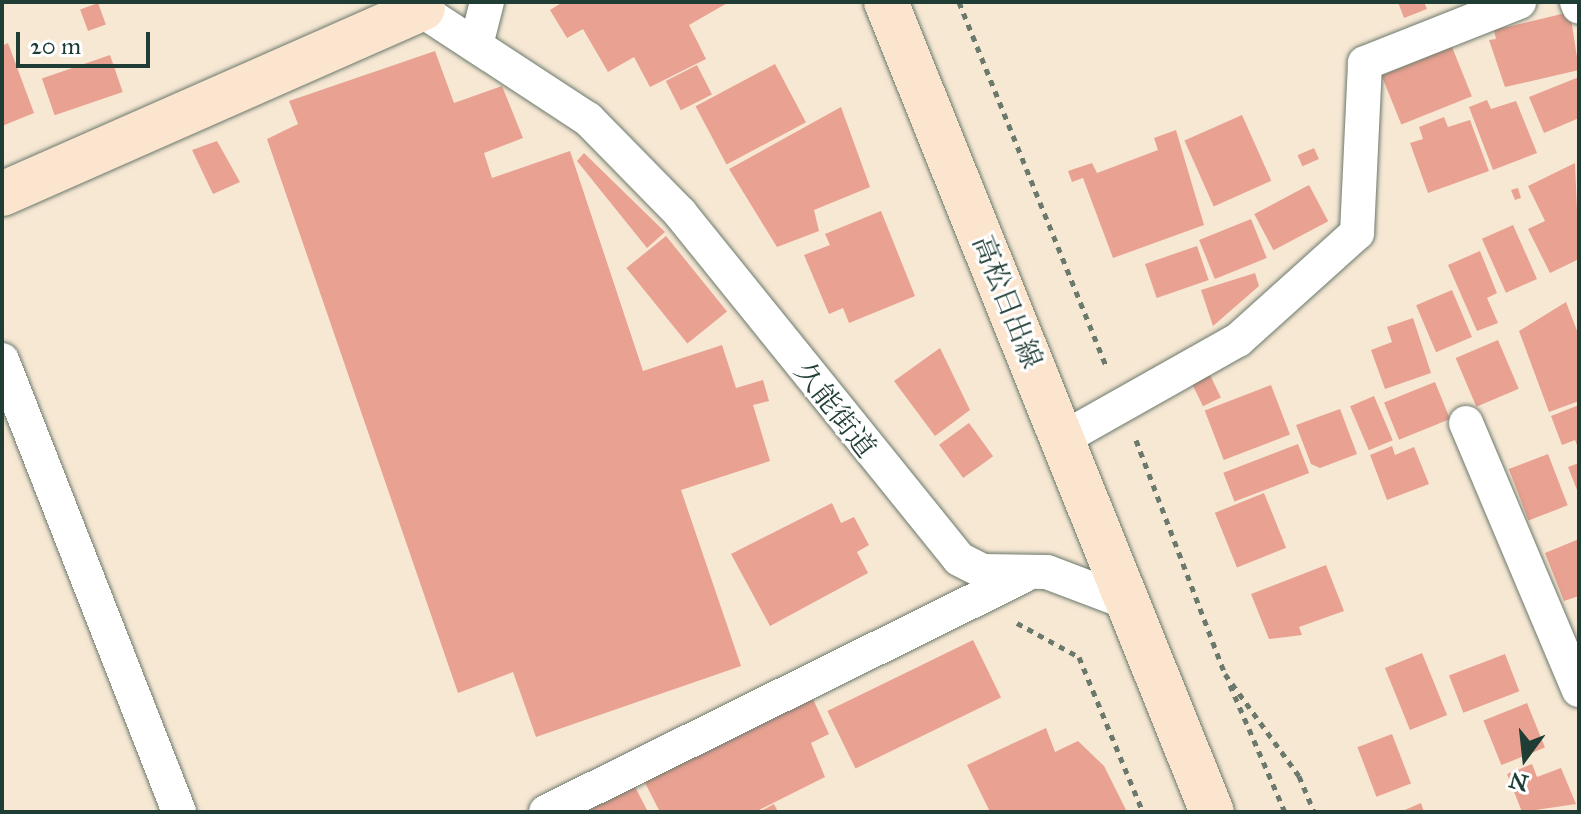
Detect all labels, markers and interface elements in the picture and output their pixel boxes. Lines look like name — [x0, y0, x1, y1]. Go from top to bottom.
scale bar — [20, 16, 154, 66]
text: 20 m — [30, 31, 81, 61]
street label: 高松日出線 — [965, 231, 1049, 373]
street label: 久能街道 — [787, 356, 883, 464]
north arrow — [1485, 718, 1565, 798]
text: N — [1506, 766, 1531, 797]

